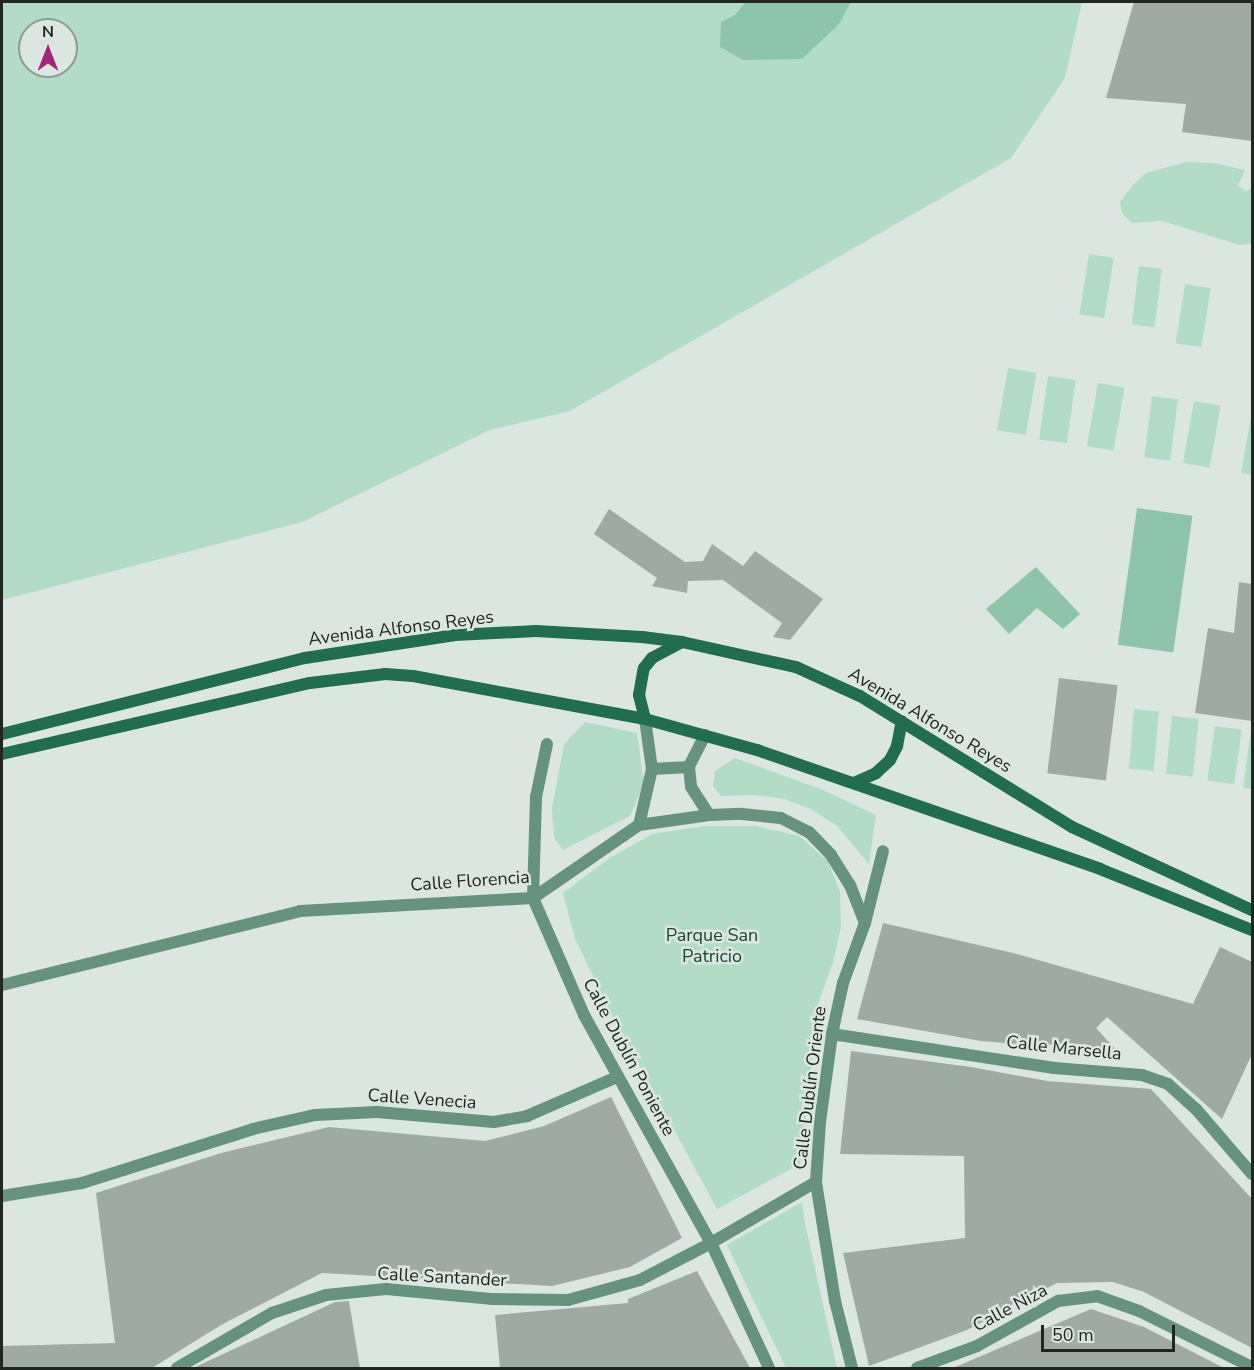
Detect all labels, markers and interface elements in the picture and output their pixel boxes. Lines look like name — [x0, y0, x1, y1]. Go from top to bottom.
north arrow — [18, 18, 78, 78]
text: N — [42, 21, 54, 43]
street label: Avenida Alfonso Reyes — [307, 606, 495, 650]
street label: Avenida Alfonso Reyes — [844, 663, 1016, 777]
street label: Calle Florencia — [410, 866, 530, 896]
park label: Parque San Patricio — [666, 925, 758, 968]
street label: Calle Dublín Poniente — [578, 974, 680, 1140]
street label: Calle Dublín Oriente — [789, 1005, 831, 1171]
street label: Calle Marsella — [1005, 1031, 1123, 1065]
street label: Calle Venecia — [367, 1084, 477, 1114]
street label: Calle Santander — [377, 1263, 507, 1291]
street label: Calle Niza — [969, 1279, 1051, 1337]
scale bar — [1044, 1313, 1178, 1351]
text: 50 m — [1052, 1323, 1094, 1347]

